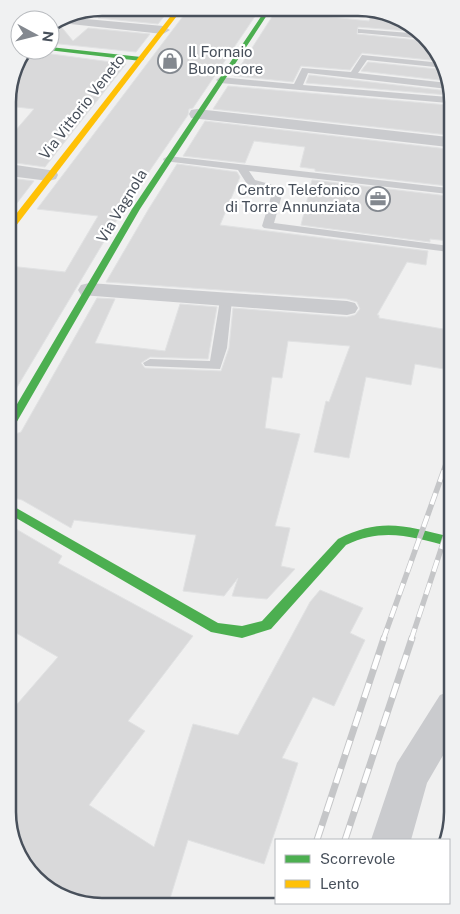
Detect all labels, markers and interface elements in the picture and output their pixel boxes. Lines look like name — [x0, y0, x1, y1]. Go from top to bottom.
north arrow — [10, 10, 60, 60]
text: N — [39, 30, 57, 43]
place label: Il Fornaio Buonocore — [188, 43, 263, 77]
shop icon: Il Fornaio Buonocore — [157, 48, 183, 74]
street label: Via Vittorio Veneto — [35, 51, 128, 163]
street label: Via Vagnola — [93, 166, 150, 245]
place label: Centro Telefonico di Torre Annunziata — [225, 181, 360, 215]
office icon: Centro Telefonico di Torre Annunziata — [365, 186, 391, 212]
legend — [275, 839, 450, 904]
text: Scorrevole — [320, 850, 395, 867]
text: Lento — [320, 875, 359, 892]

